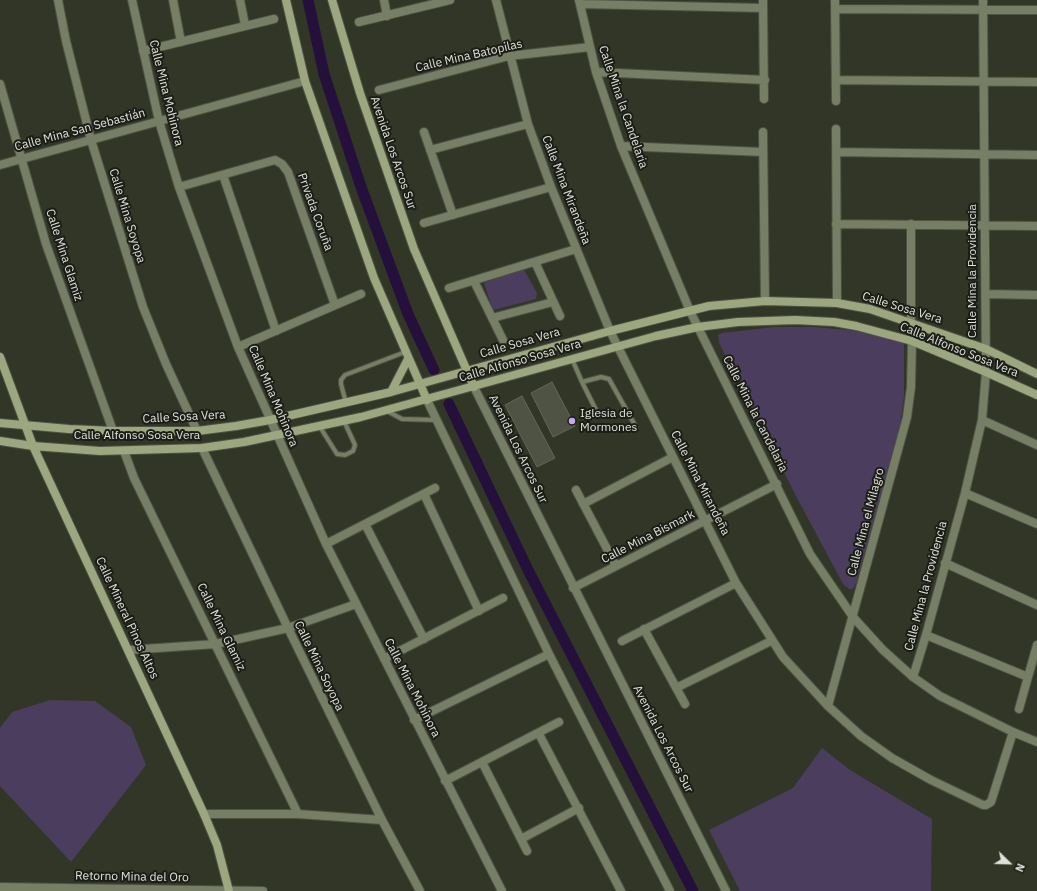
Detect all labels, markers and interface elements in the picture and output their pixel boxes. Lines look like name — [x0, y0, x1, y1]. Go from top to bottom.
street label: Calle Mina Batopilas — [414, 37, 524, 75]
street label: Calle Mina Mohinora — [146, 38, 186, 148]
street label: Calle Mina la Candelaria — [595, 44, 651, 170]
street label: Avenida Los Arcos Sur — [367, 95, 419, 211]
street label: Calle Mina San Sebastián — [13, 106, 147, 154]
street label: Calle Mina Mirandeña — [539, 133, 593, 247]
street label: Calle Mina Soyopa — [106, 167, 148, 265]
street label: Privada Coruña — [294, 171, 336, 253]
street label: Calle Mina la Providencia — [966, 204, 980, 338]
street label: Calle Mina Glamiz — [42, 207, 86, 303]
street label: Calle Sosa Vera — [860, 289, 944, 327]
street label: Calle Alfonso Sosa Vera — [898, 320, 1020, 380]
street label: Calle Sosa Vera — [478, 325, 562, 361]
street label: Calle Alfonso Sosa Vera — [457, 337, 583, 385]
street label: Calle Mina Mohinora — [245, 343, 301, 449]
street label: Calle Mina la Candelaria — [719, 353, 791, 475]
street label: Avenida Los Arcos Sur — [486, 392, 550, 506]
place label: Iglesia de Mormones — [580, 407, 637, 435]
street label: Calle Sosa Vera — [142, 408, 226, 426]
marker: Iglesia de Mormones — [567, 416, 577, 426]
street label: Calle Mina Mirandeña — [667, 428, 733, 538]
street label: Calle Alfonso Sosa Vera — [74, 429, 200, 443]
street label: Calle Mina el Milagro — [845, 467, 887, 577]
street label: Calle Mina Bismark — [599, 507, 697, 567]
street label: Calle Mina la Providencia — [902, 519, 950, 653]
street label: Calle Mineral Pinos Altos — [92, 555, 162, 681]
street label: Calle Mina Glamiz — [194, 581, 248, 673]
street label: Calle Mina Soyopa — [291, 619, 347, 713]
street label: Calle Mina Mohinora — [381, 636, 443, 740]
street label: Avenida Los Arcos Sur — [630, 683, 696, 795]
north arrow — [989, 843, 1029, 883]
text: N — [1012, 861, 1028, 874]
street label: Retorno Mina del Oro — [75, 869, 189, 885]

